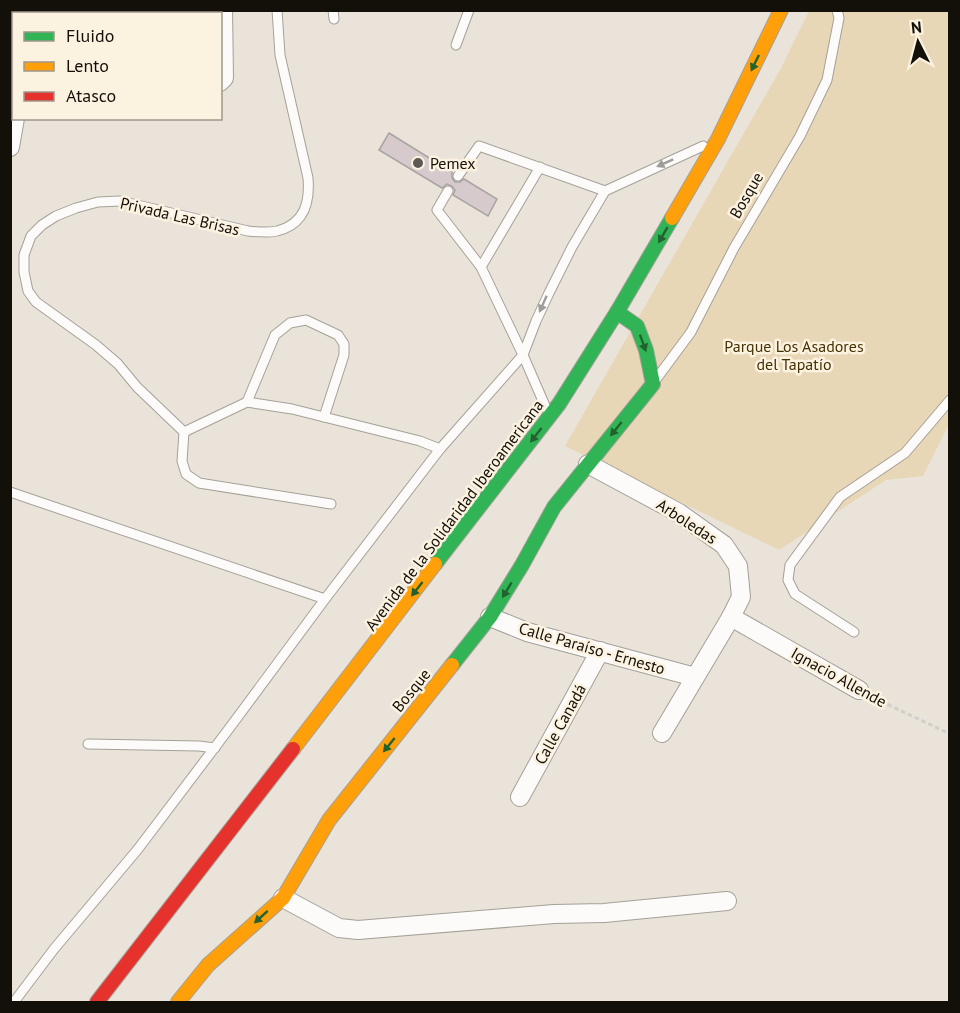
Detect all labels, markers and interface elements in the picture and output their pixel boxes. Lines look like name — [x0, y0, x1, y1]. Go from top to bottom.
legend — [12, 12, 222, 120]
north arrow — [888, 12, 948, 72]
text: N — [910, 17, 923, 38]
text: Fluido — [66, 24, 114, 47]
text: Lento — [66, 54, 109, 77]
one-way arrow — [751, 55, 760, 72]
text: Atasco — [66, 84, 116, 107]
place label: Pemex — [430, 153, 476, 173]
marker: Pemex — [411, 156, 425, 170]
one-way arrow — [657, 159, 674, 168]
street label: Bosque — [725, 168, 767, 222]
street label: Privada Las Brisas — [118, 193, 242, 240]
one-way arrow — [658, 226, 668, 243]
one-way arrow — [539, 295, 548, 312]
one-way arrow — [639, 334, 649, 352]
park label: Parque Los Asadores del Tapatío — [724, 336, 864, 374]
street label: Avenida de la Solidaridad Iberoamericana — [361, 396, 547, 634]
one-way arrow — [610, 421, 623, 436]
one-way arrow — [530, 426, 542, 442]
street label: Arboledas — [653, 494, 721, 548]
one-way arrow — [412, 582, 424, 597]
one-way arrow — [501, 582, 512, 598]
street label: Calle Paraíso - Ernesto — [517, 618, 667, 678]
street label: Ignacio Allende — [788, 643, 890, 711]
street label: Bosque — [387, 664, 435, 716]
street label: Calle Canadá — [530, 680, 590, 768]
one-way arrow — [383, 737, 395, 752]
one-way arrow — [254, 910, 269, 923]

